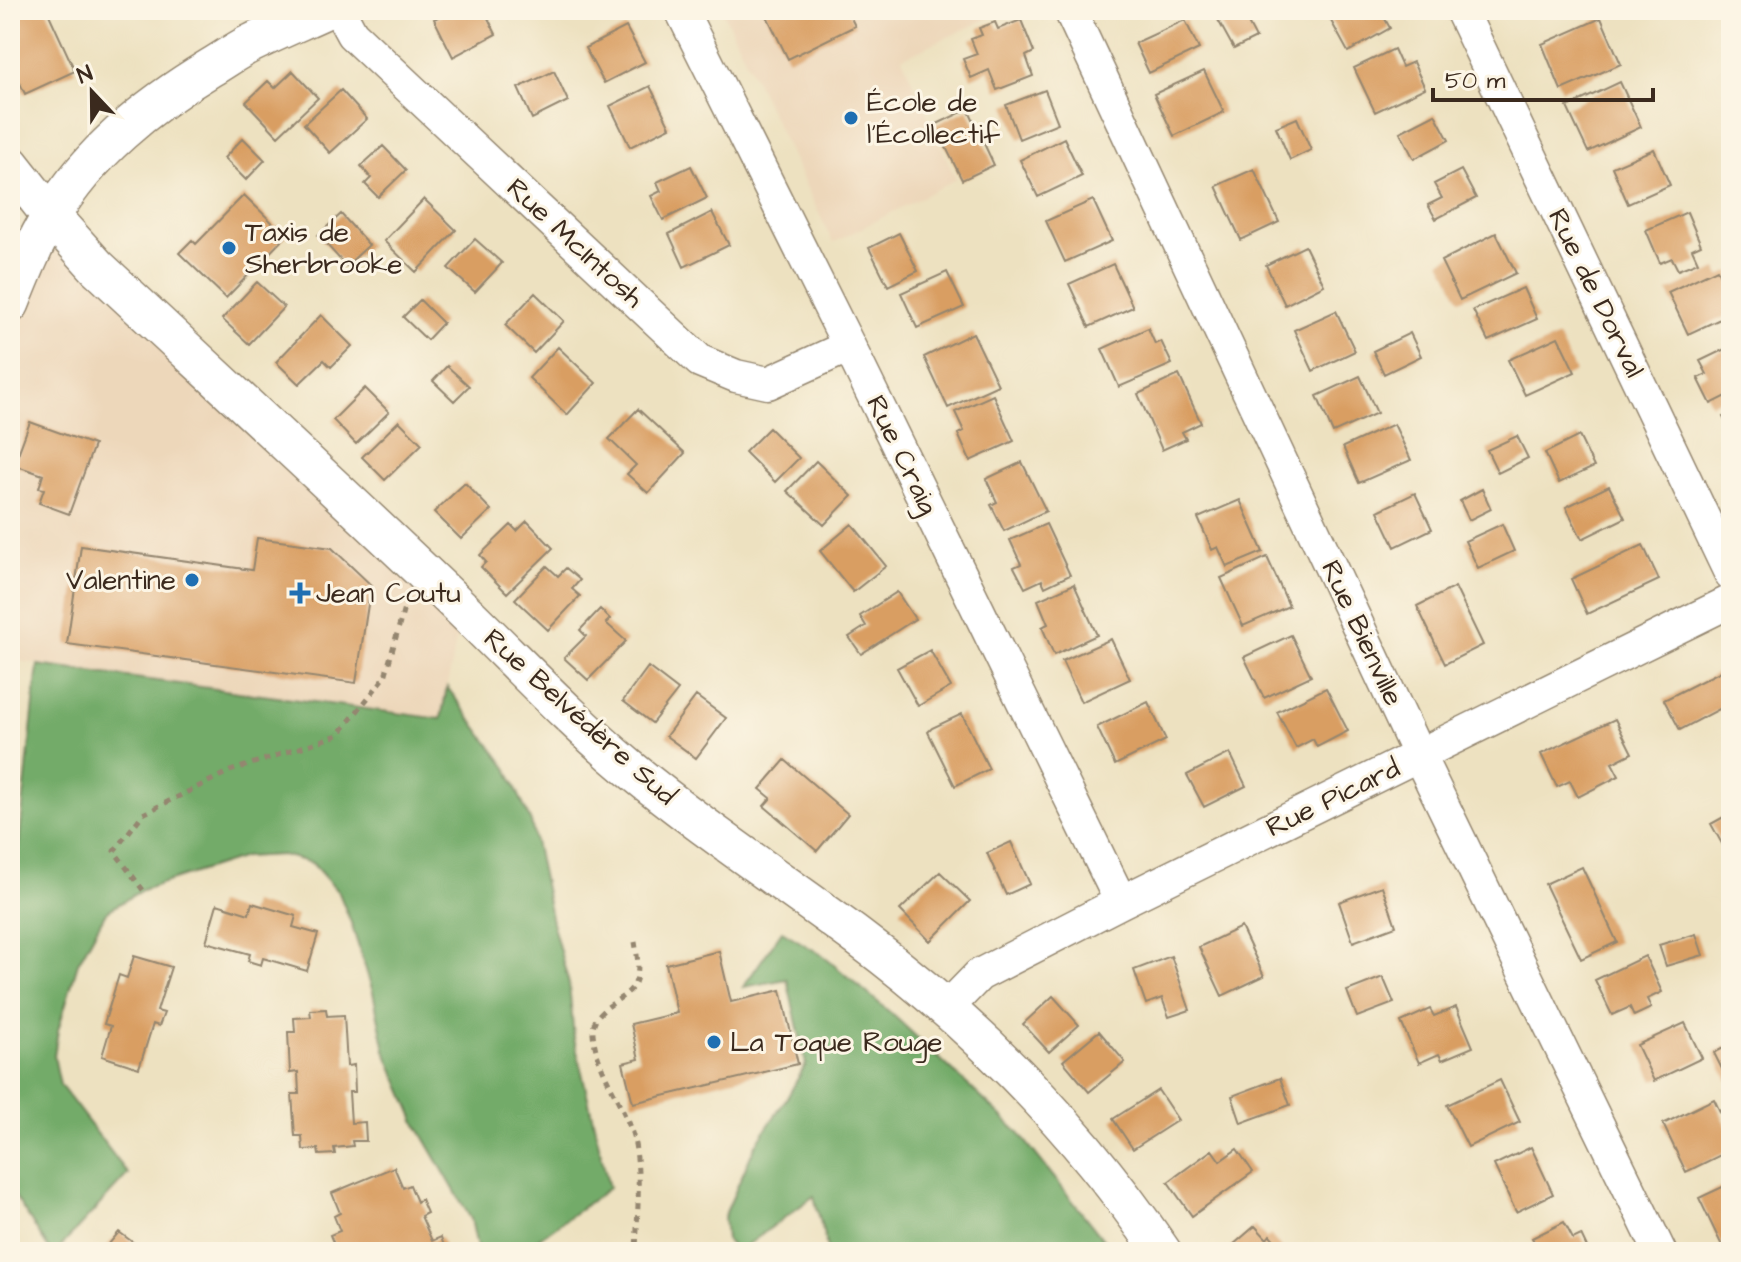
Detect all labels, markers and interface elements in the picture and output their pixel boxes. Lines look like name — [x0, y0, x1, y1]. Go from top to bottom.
north arrow — [52, 52, 132, 132]
scale bar — [1433, 52, 1653, 102]
text: N — [73, 58, 97, 92]
text: 50 m — [1445, 64, 1506, 98]
place label: École de l'Écollectif — [867, 83, 1000, 154]
marker: École de l'Écollectif — [842, 109, 860, 127]
street label: Rue McIntosh — [498, 169, 652, 317]
street label: Rue de Dorval — [1538, 202, 1654, 384]
place label: Taxis de Sherbrooke — [245, 213, 402, 284]
marker: Taxis de Sherbrooke — [220, 239, 238, 257]
street label: Rue Craig — [855, 389, 948, 522]
street label: Rue Bienville — [1311, 554, 1413, 712]
place label: Valentine — [66, 561, 176, 600]
marker: Valentine — [183, 571, 201, 589]
place label: Jean Coutu — [316, 574, 461, 613]
marker: Jean Coutu — [291, 584, 309, 602]
street label: Rue Belvédère Sud — [475, 620, 685, 814]
street label: Rue Picard — [1260, 749, 1406, 847]
place label: La Toque Rouge — [730, 1023, 943, 1063]
marker: La Toque Rouge — [705, 1033, 723, 1051]

